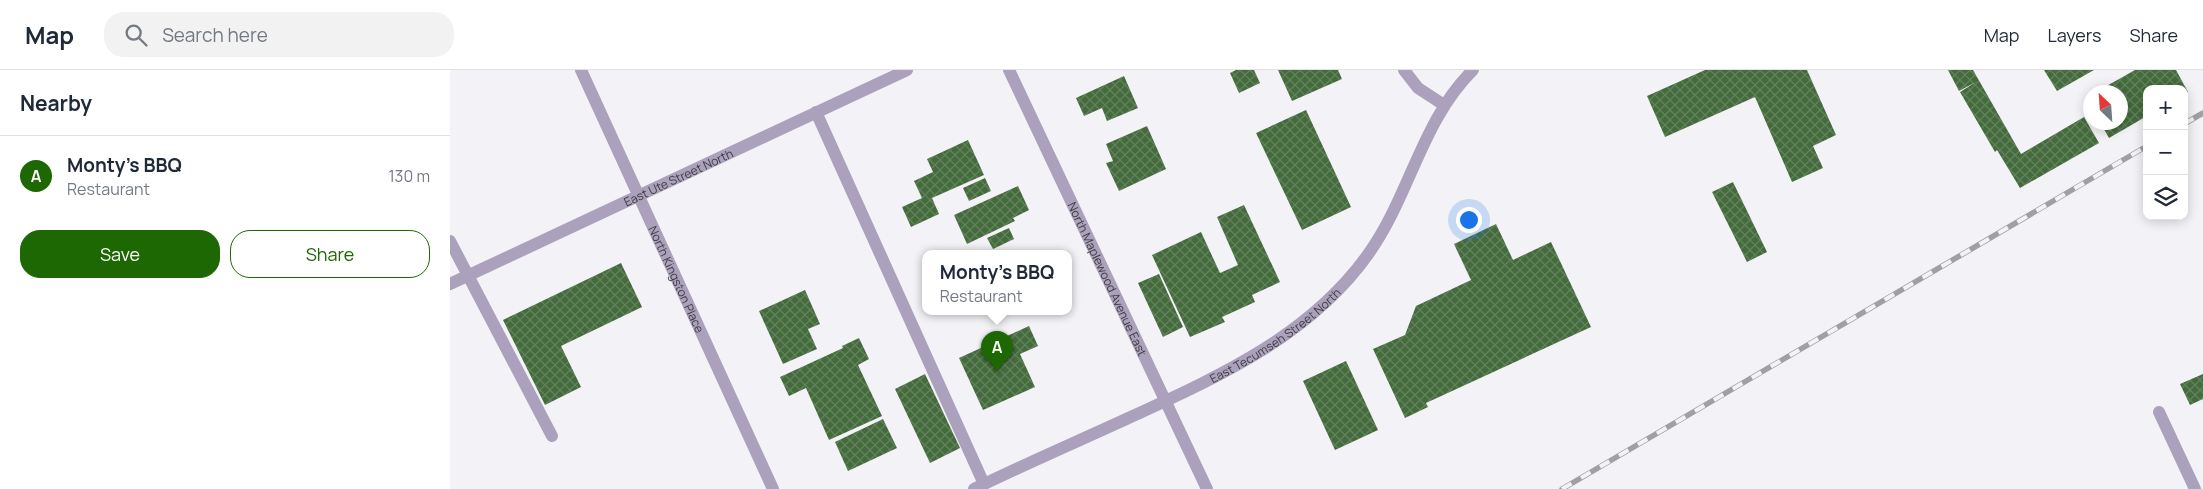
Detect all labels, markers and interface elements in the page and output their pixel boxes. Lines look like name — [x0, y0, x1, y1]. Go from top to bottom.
search box — [104, 12, 454, 57]
text: Map — [25, 18, 74, 51]
icon: search — [122, 21, 150, 49]
text: Search here — [162, 22, 268, 48]
text: Map — [1984, 23, 2019, 47]
text: Layers — [2047, 23, 2101, 47]
text: Share — [2129, 23, 2178, 47]
north arrow — [2083, 85, 2128, 130]
map controls — [2143, 85, 2188, 220]
button: + — [2143, 85, 2188, 130]
text: Nearby — [20, 89, 92, 117]
button: − — [2143, 130, 2188, 175]
street label: East Ute Street North — [621, 144, 736, 210]
text: Monty's BBQ — [67, 152, 182, 178]
text: A — [31, 165, 41, 187]
text: 130 m — [388, 165, 430, 187]
button: layers — [2143, 175, 2188, 220]
text: Restaurant — [67, 178, 150, 200]
street label: North Maplewood Avenue East — [1064, 199, 1151, 359]
your location — [1456, 207, 1482, 233]
street label: North Kingston Place — [645, 223, 709, 335]
button: Save — [20, 230, 220, 278]
button: Share — [230, 230, 430, 278]
popup — [922, 250, 1072, 315]
text: Monty's BBQ — [940, 259, 1054, 285]
street label: East Tecumseh Street North — [1207, 284, 1344, 387]
text: Restaurant — [940, 285, 1023, 307]
pin: A — [981, 331, 1013, 372]

